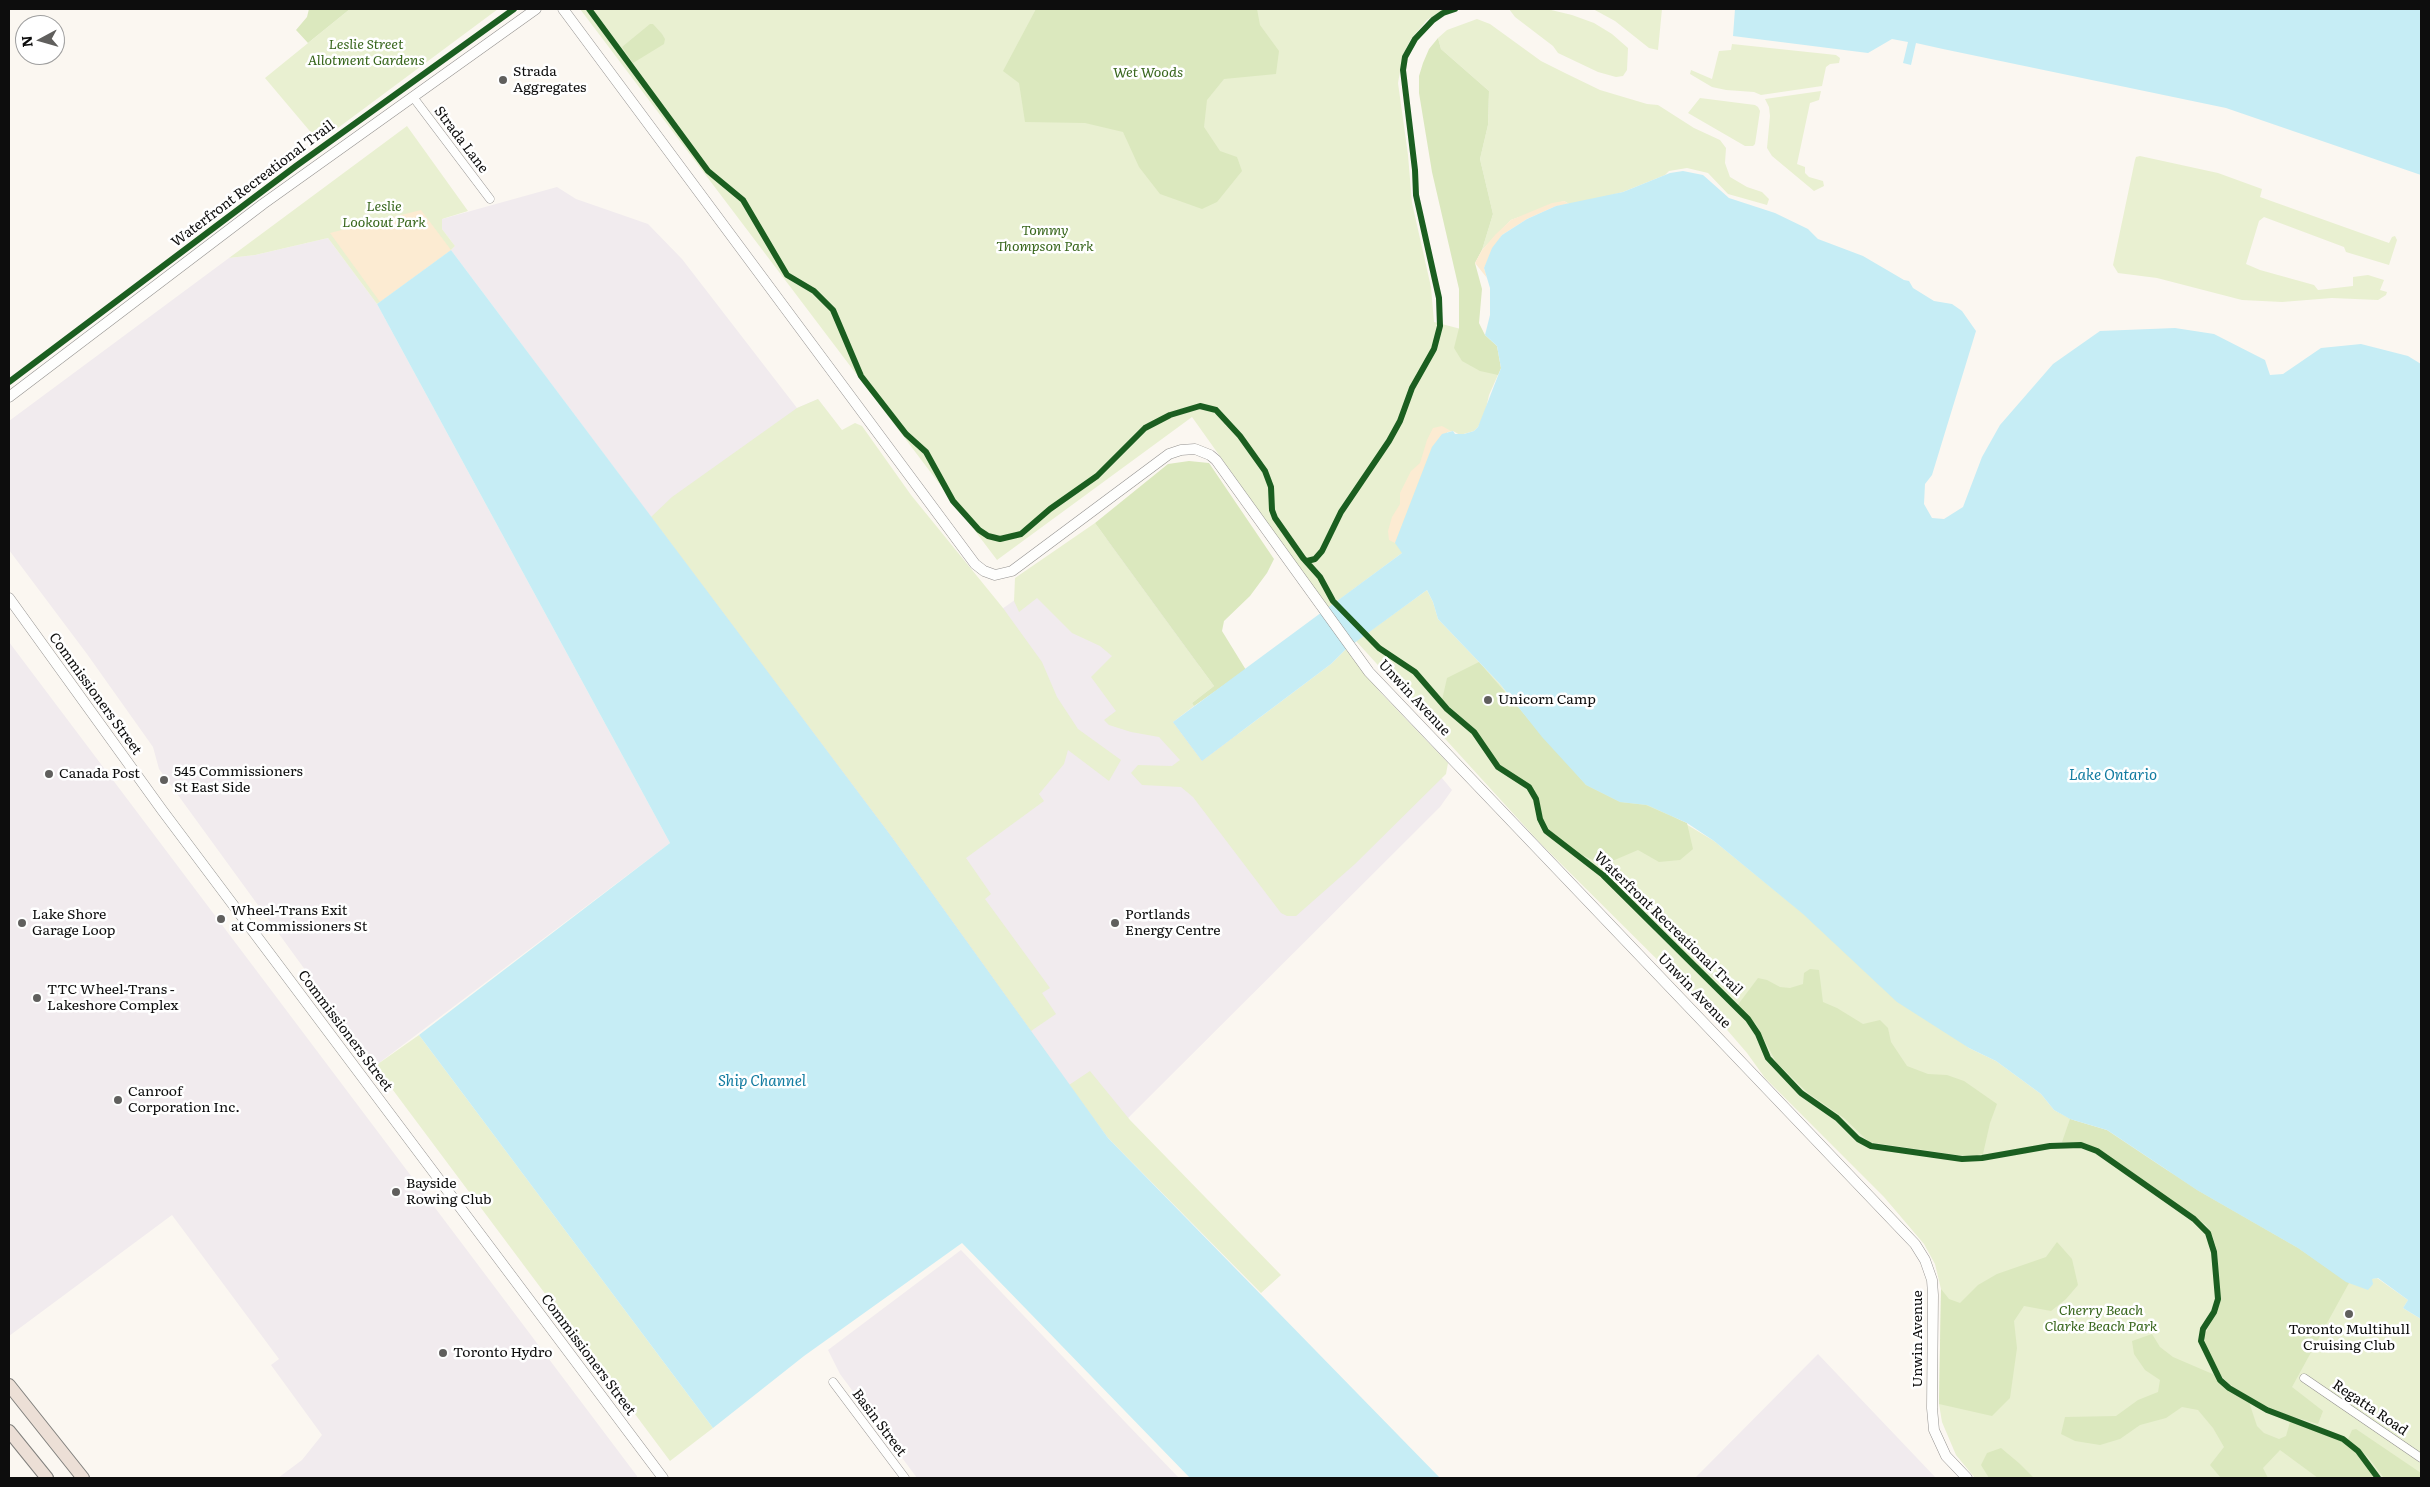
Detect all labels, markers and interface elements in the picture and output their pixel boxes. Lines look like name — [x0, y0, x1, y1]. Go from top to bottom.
north arrow — [15, 15, 65, 65]
text: N — [16, 35, 37, 48]
park label: Leslie Street Allotment Gardens — [307, 37, 425, 70]
place label: Strada Aggregates — [513, 64, 586, 96]
park label: Wet Woods — [1113, 65, 1183, 81]
marker: Strada Aggregates — [497, 74, 509, 86]
street label: Strada Lane — [430, 103, 492, 177]
street label: Waterfront Recreational Trail — [168, 117, 338, 251]
park label: Leslie Lookout Park — [342, 199, 426, 232]
park label: Tommy Thompson Park — [996, 223, 1094, 256]
street label: Commissioners Street — [45, 630, 145, 758]
street label: Unwin Avenue — [1375, 657, 1453, 739]
place label: Unicorn Camp — [1498, 692, 1596, 708]
marker: Unicorn Camp — [1482, 694, 1494, 706]
place label: 545 Commissioners St East Side — [174, 764, 303, 796]
place label: Canada Post — [59, 766, 140, 782]
water label: Lake Ontario — [2069, 767, 2157, 785]
marker: Canada Post — [43, 768, 55, 780]
marker: 545 Commissioners St East Side — [158, 774, 170, 786]
street label: Waterfront Recreational Trail — [1590, 849, 1746, 999]
place label: Wheel-Trans Exit at Commissioners St — [231, 903, 367, 936]
place label: Lake Shore Garage Loop — [32, 907, 116, 940]
place label: Portlands Energy Centre — [1125, 907, 1220, 940]
marker: Wheel-Trans Exit at Commissioners St — [215, 913, 227, 925]
marker: Lake Shore Garage Loop — [16, 917, 28, 929]
marker: Portlands Energy Centre — [1109, 917, 1121, 929]
street label: Unwin Avenue — [1654, 950, 1734, 1032]
street label: Commissioners Street — [294, 967, 396, 1095]
place label: TTC Wheel-Trans - Lakeshore Complex — [47, 982, 178, 1014]
marker: TTC Wheel-Trans - Lakeshore Complex — [31, 992, 43, 1004]
water label: Ship Channel — [718, 1073, 806, 1091]
place label: Canroof Corporation Inc. — [128, 1084, 240, 1116]
marker: Canroof Corporation Inc. — [112, 1094, 124, 1106]
place label: Bayside Rowing Club — [406, 1176, 492, 1208]
marker: Bayside Rowing Club — [390, 1186, 402, 1198]
street label: Unwin Avenue — [1910, 1290, 1926, 1388]
street label: Commissioners Street — [537, 1291, 639, 1419]
park label: Cherry Beach Clarke Beach Park — [2044, 1303, 2158, 1335]
marker: Toronto Multihull Cruising Club — [2343, 1308, 2355, 1320]
place label: Toronto Multihull Cruising Club — [2288, 1322, 2410, 1354]
place label: Toronto Hydro — [453, 1345, 553, 1361]
marker: Toronto Hydro — [437, 1347, 449, 1359]
street label: Regatta Road — [2329, 1377, 2411, 1439]
street label: Basin Street — [848, 1386, 910, 1460]

